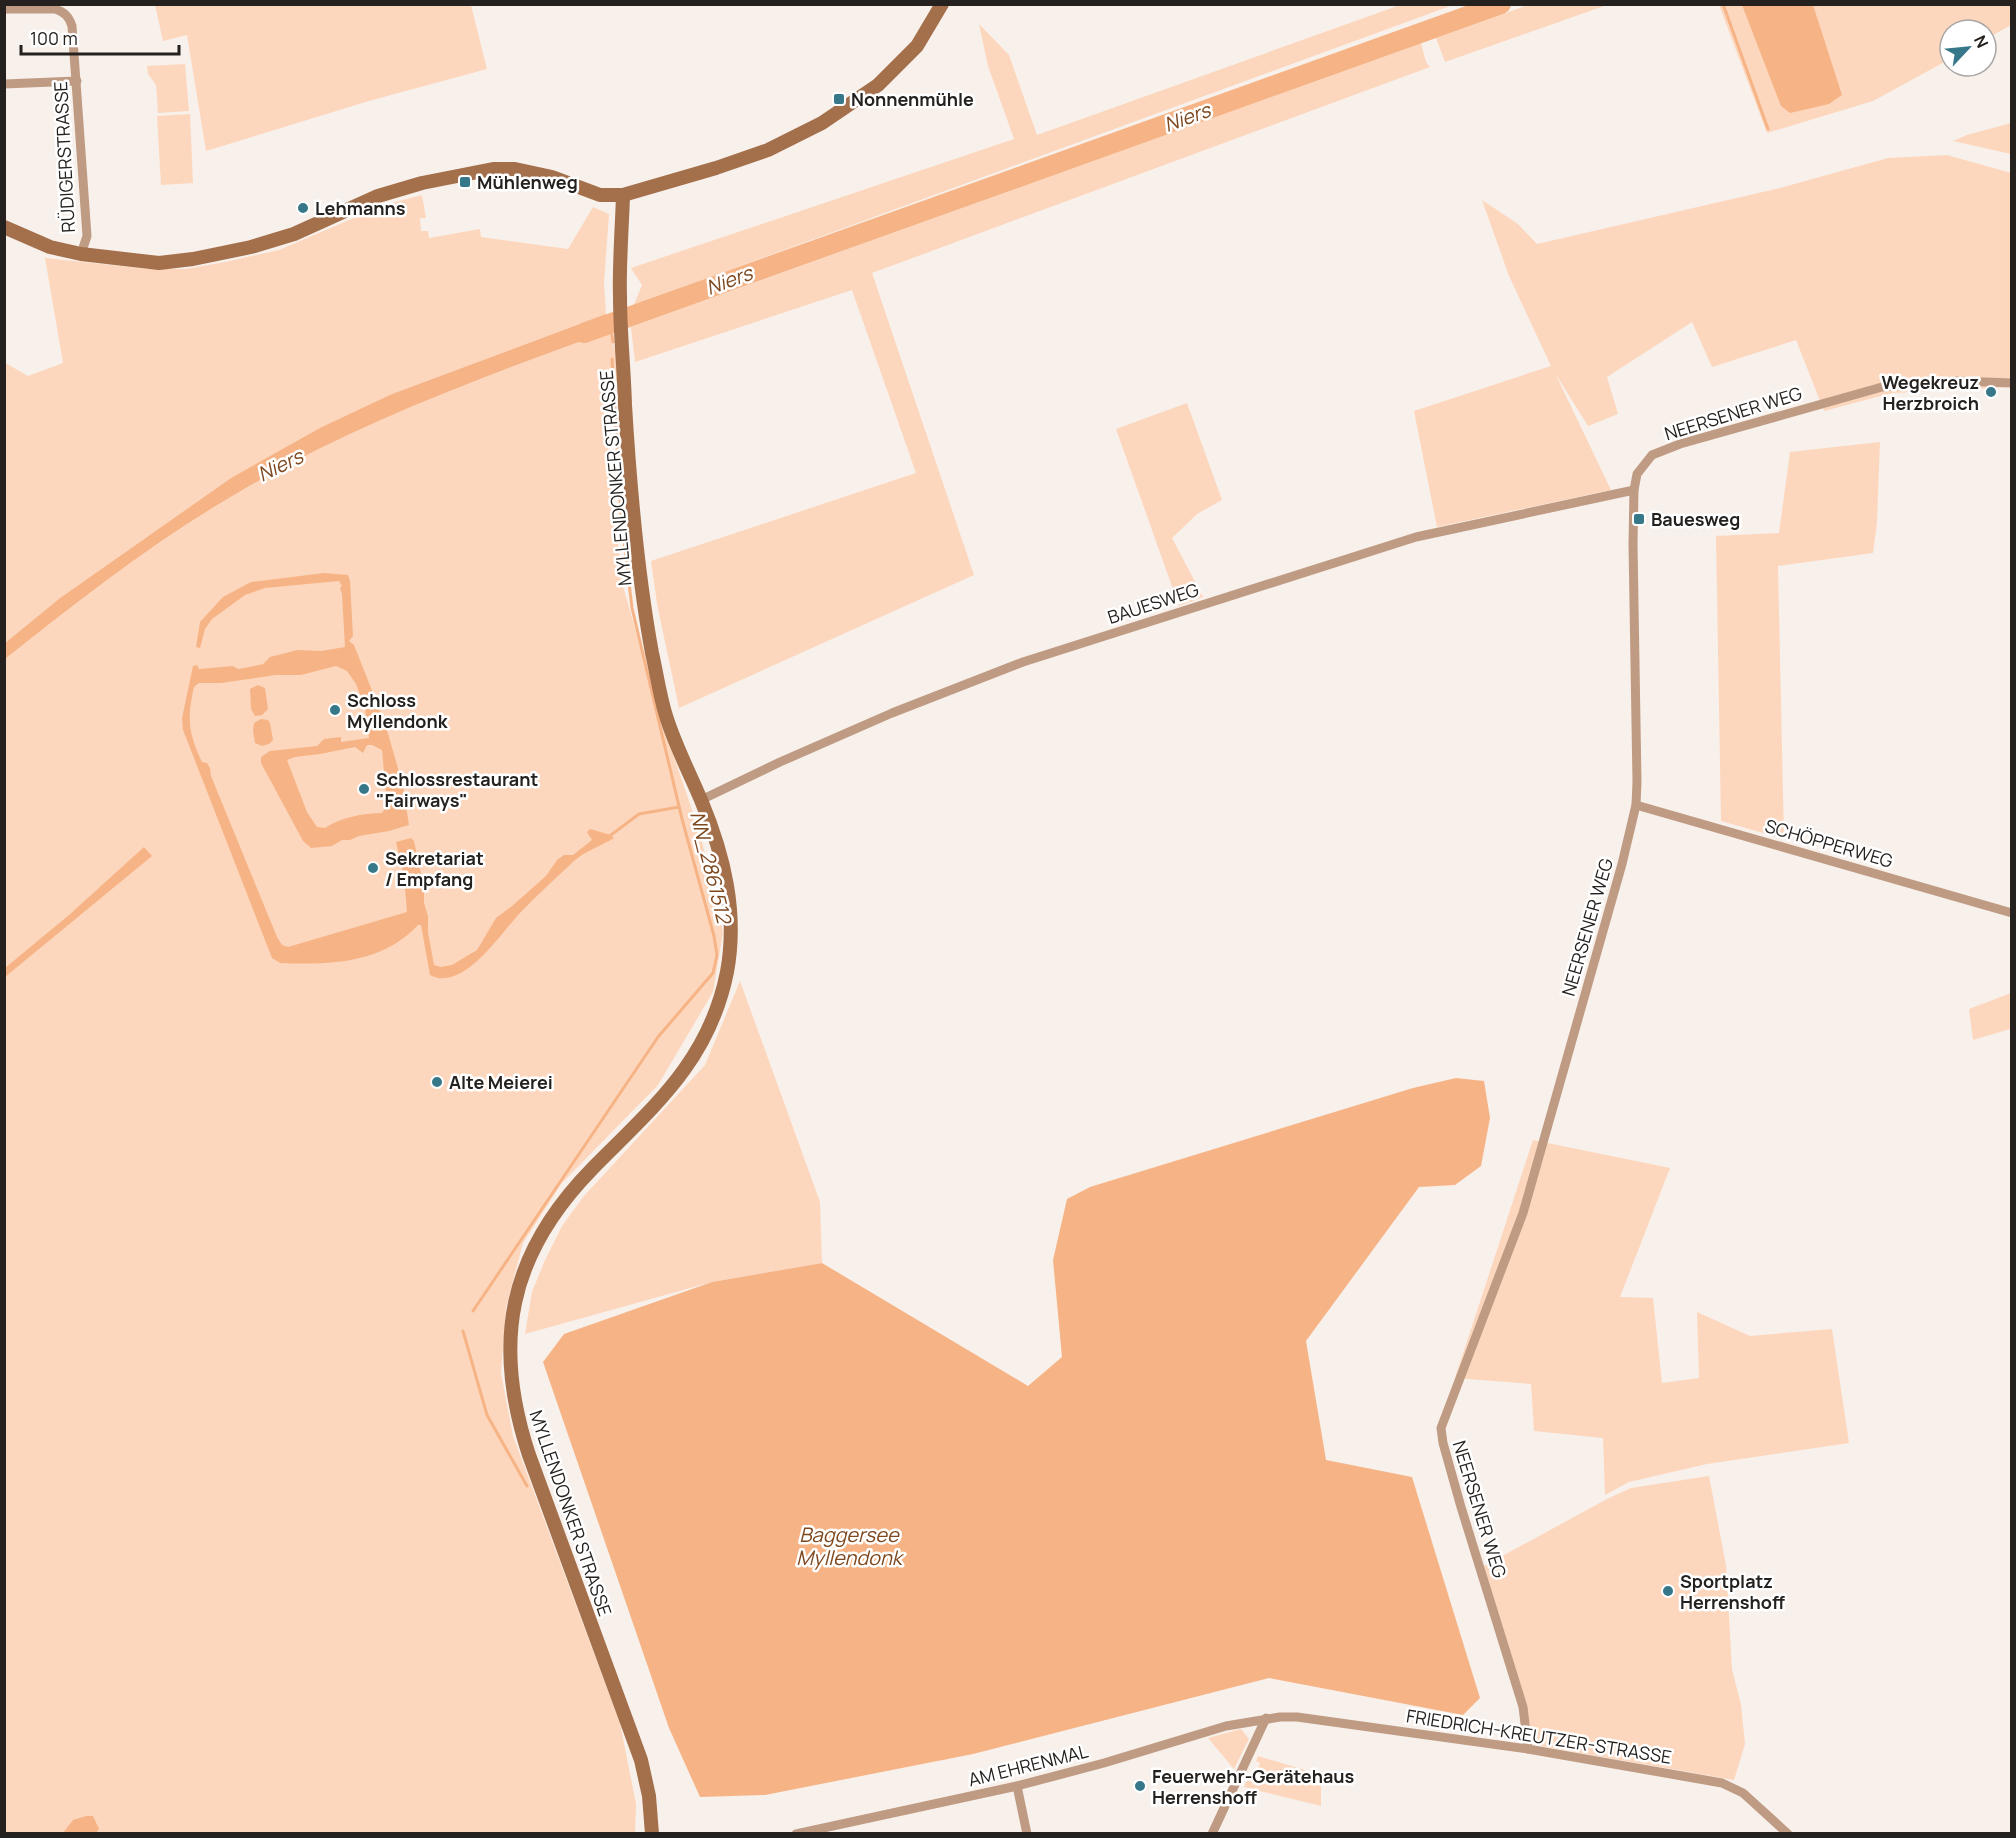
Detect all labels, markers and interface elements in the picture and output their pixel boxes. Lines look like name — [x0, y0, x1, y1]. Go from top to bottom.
scale bar — [21, 18, 178, 56]
north arrow — [1938, 18, 1998, 78]
text: 100 m — [30, 26, 78, 50]
text: N — [1969, 31, 1994, 51]
street label: RÜDIGERSTRASSE — [48, 81, 80, 233]
place label: Nonnenmühle — [851, 87, 974, 111]
marker: Nonnenmühle — [832, 92, 846, 106]
water label: Niers — [1160, 96, 1215, 138]
place label: Mühlenweg — [477, 170, 578, 194]
marker: Mühlenweg — [458, 175, 472, 189]
place label: Lehmanns — [315, 196, 406, 220]
marker: Lehmanns — [296, 201, 310, 215]
water label: Niers — [702, 259, 757, 301]
street label: MYLLENDONKER STRASSE — [594, 369, 636, 587]
place label: Wegekreuz Herzbroich — [1881, 370, 1979, 415]
street label: NEERSENER WEG — [1661, 381, 1805, 445]
marker: Wegekreuz Herzbroich — [1984, 385, 1998, 399]
water label: Niers — [253, 442, 309, 488]
place label: Bauesweg — [1651, 507, 1740, 531]
marker: Bauesweg — [1632, 512, 1646, 526]
street label: BAUESWEG — [1104, 577, 1202, 629]
place label: Schloss Myllendonk — [347, 688, 449, 733]
marker: Schloss Myllendonk — [328, 703, 342, 717]
place label: Schlossrestaurant "Fairways" — [376, 767, 538, 812]
marker: Schlossrestaurant "Fairways" — [357, 782, 371, 796]
water label: NN_2861512 — [684, 808, 739, 928]
street label: SCHÖPPERWEG — [1762, 813, 1896, 873]
place label: Sekretariat / Empfang — [385, 846, 484, 891]
street label: NEERSENER WEG — [1556, 855, 1618, 999]
marker: Sekretariat / Empfang — [366, 861, 380, 875]
place label: Alte Meierei — [449, 1070, 553, 1094]
marker: Alte Meierei — [430, 1075, 444, 1089]
street label: MYLLENDONKER STRASSE — [524, 1407, 618, 1619]
street label: NEERSENER WEG — [1448, 1437, 1512, 1581]
water label: Baggersee Myllendonk — [796, 1521, 905, 1571]
place label: Sportplatz Herrenshoff — [1680, 1569, 1785, 1614]
marker: Sportplatz Herrenshoff — [1661, 1584, 1675, 1598]
street label: FRIEDRICH-KREUTZER-STRASSE — [1405, 1703, 1673, 1769]
street label: AM EHRENMAL — [966, 1739, 1090, 1791]
place label: Feuerwehr-Gerätehaus Herrenshoff — [1152, 1764, 1355, 1809]
marker: Feuerwehr-Gerätehaus Herrenshoff — [1133, 1779, 1147, 1793]

